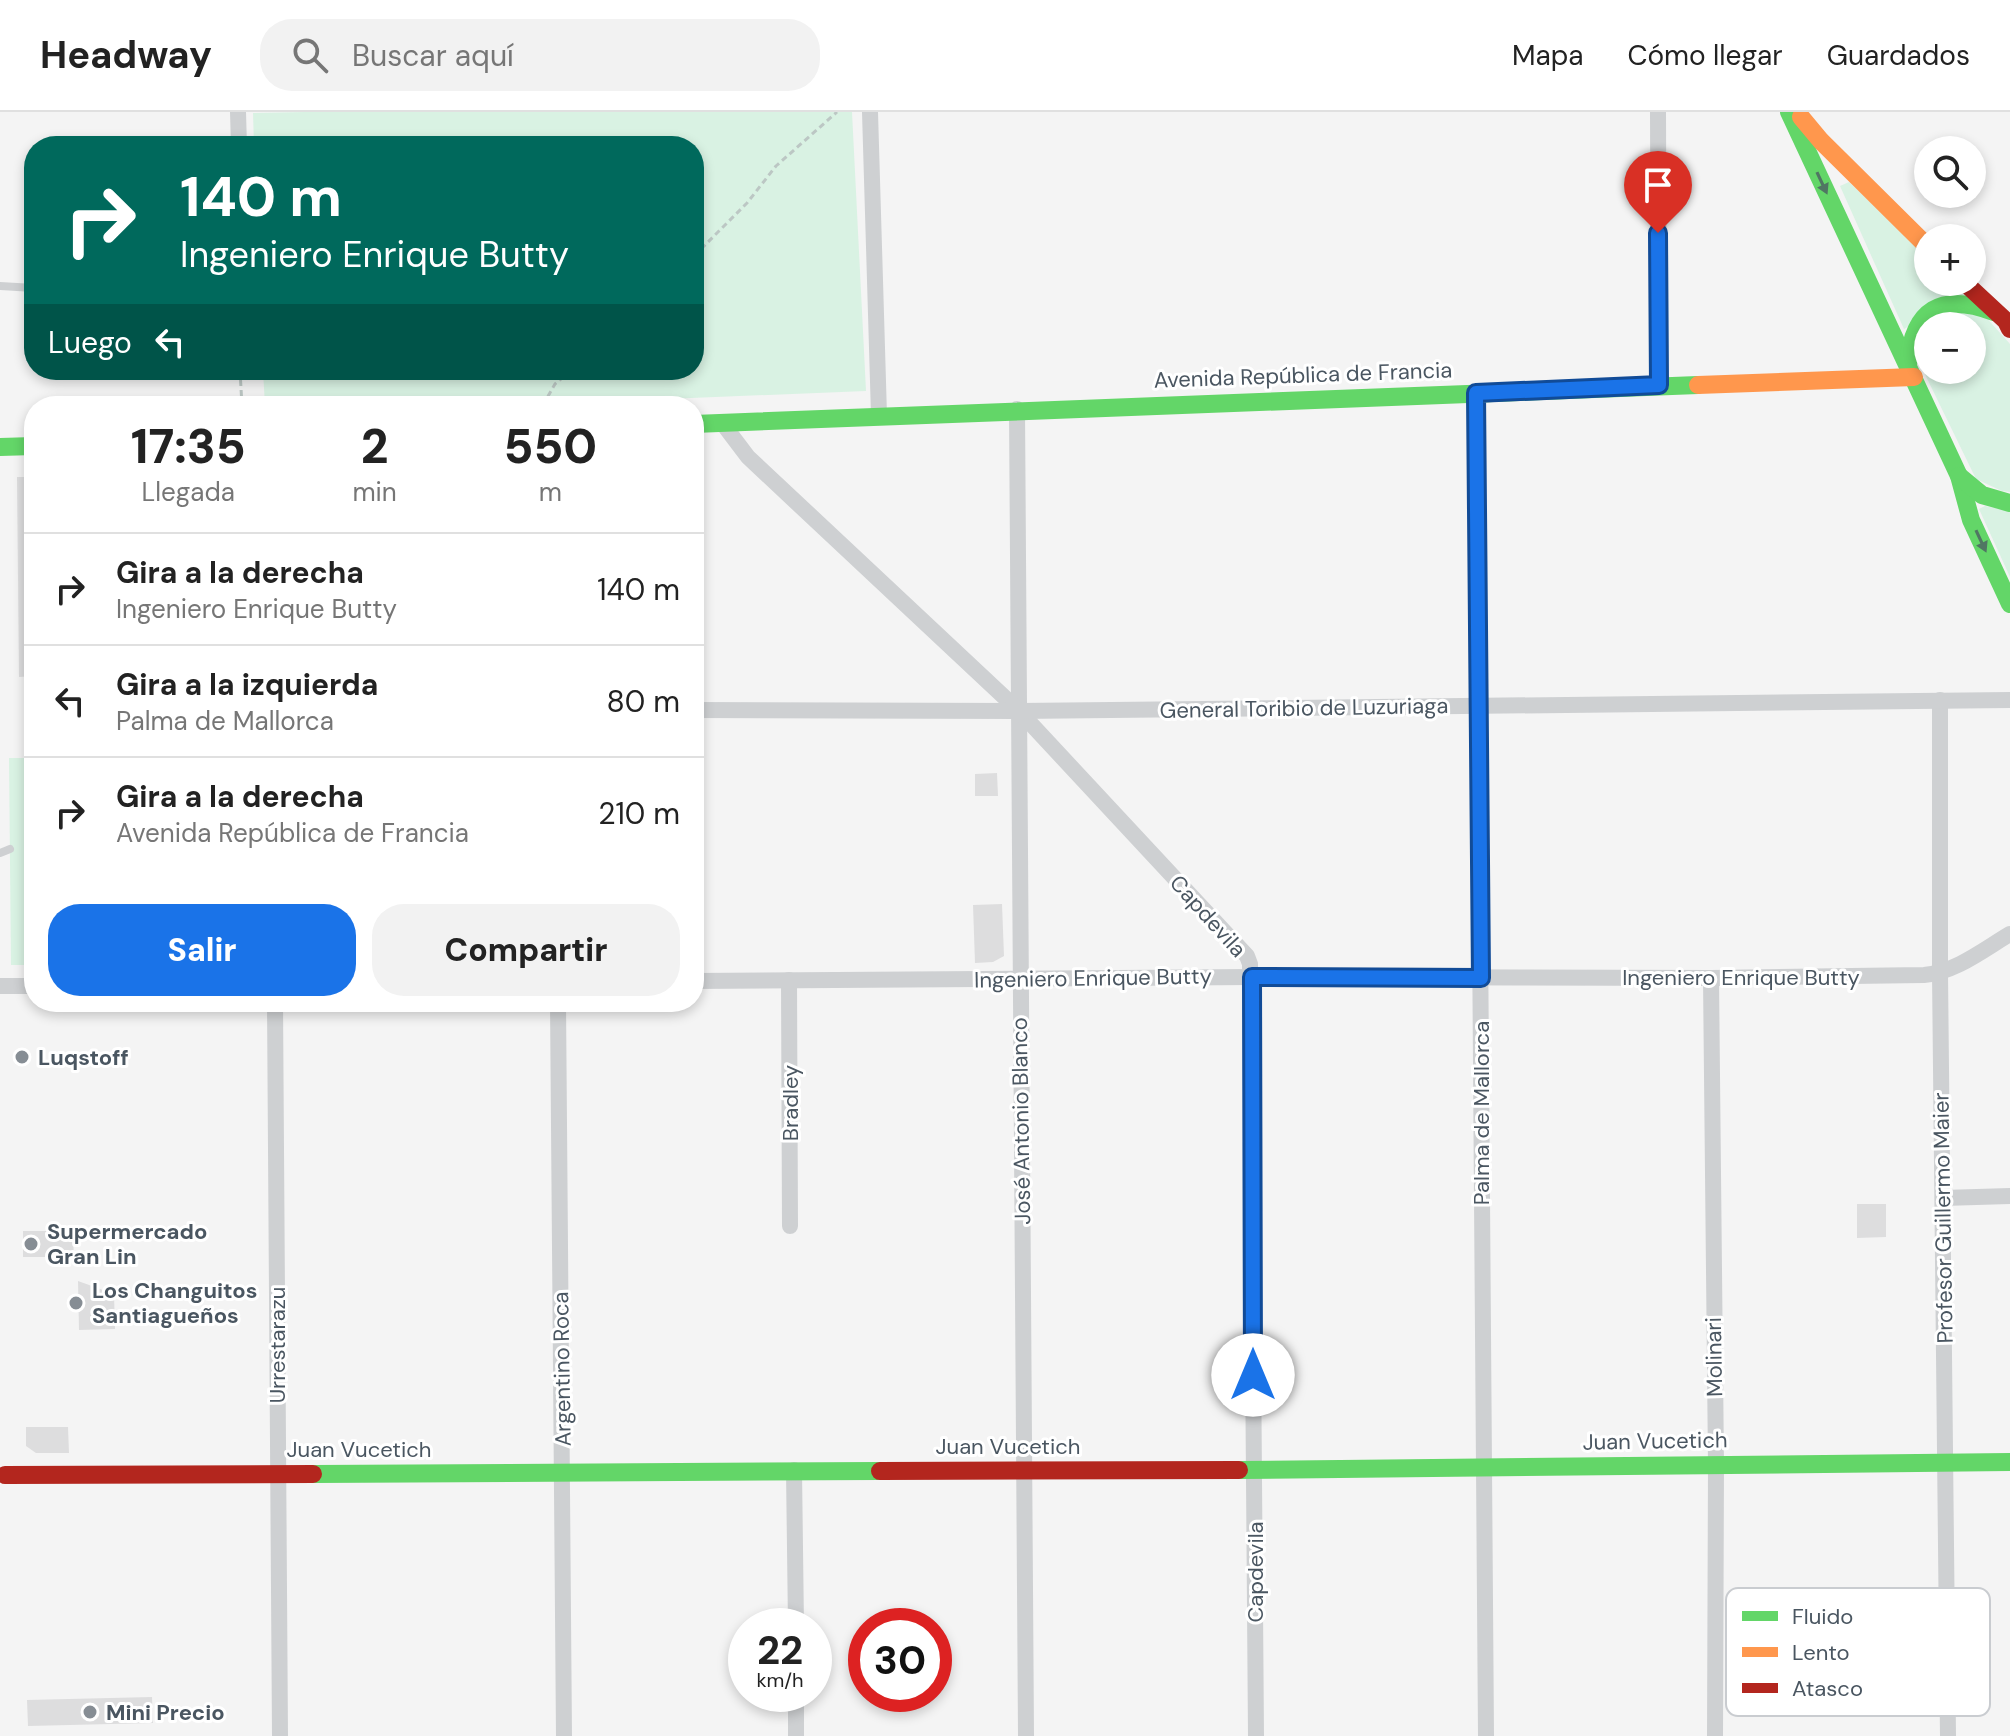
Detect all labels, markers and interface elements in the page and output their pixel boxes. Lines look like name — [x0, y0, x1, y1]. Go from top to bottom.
search box — [260, 19, 820, 91]
text: Headway — [40, 30, 212, 80]
icon: search — [288, 33, 332, 77]
text: Buscar aquí — [352, 36, 514, 75]
text: Mapa — [1512, 37, 1583, 74]
text: Cómo llegar — [1627, 37, 1783, 74]
text: Guardados — [1827, 37, 1970, 74]
map controls — [1914, 136, 1986, 384]
button: search — [1914, 136, 1986, 208]
pin — [1624, 151, 1692, 233]
text: 140 m — [180, 160, 342, 233]
icon: arrive — [1636, 163, 1680, 207]
icon: right — [48, 168, 152, 272]
one-way arrow — [1815, 171, 1829, 194]
button: + — [1914, 224, 1986, 296]
text: Ingeniero Enrique Butty — [180, 231, 569, 278]
button: − — [1914, 312, 1986, 384]
icon: left — [148, 320, 192, 364]
text: Luego — [48, 323, 132, 362]
street label: Avenida República de Francia — [1153, 355, 1453, 395]
text: 17:35 — [131, 415, 246, 478]
text: 2 — [361, 415, 388, 478]
text: 550 — [504, 415, 597, 478]
text: Llegada — [142, 475, 235, 509]
text: min — [352, 475, 397, 509]
text: m — [539, 475, 562, 509]
one-way arrow — [1974, 529, 1988, 553]
text: Gira a la derecha — [116, 553, 364, 592]
icon: right — [48, 567, 92, 611]
text: 140 m — [597, 570, 680, 609]
text: Ingeniero Enrique Butty — [116, 592, 397, 626]
text: Gira a la izquierda — [116, 665, 378, 704]
icon: left — [48, 679, 92, 723]
text: 80 m — [607, 682, 680, 721]
street label: General Toribio de Luzuriaga — [1159, 691, 1449, 725]
text: Palma de Mallorca — [116, 704, 334, 738]
text: Gira a la derecha — [116, 777, 364, 816]
icon: right — [48, 791, 92, 835]
text: 210 m — [598, 794, 680, 833]
text: Avenida República de Francia — [116, 816, 469, 850]
street label: Capdevila — [1163, 869, 1253, 963]
button: Salir — [48, 904, 356, 996]
button: Compartir — [372, 904, 680, 996]
street label: Ingeniero Enrique Butty — [974, 961, 1212, 995]
street label: Ingeniero Enrique Butty — [1622, 963, 1860, 992]
street label: José Antonio Blanco — [1005, 1017, 1037, 1225]
street label: Palma de Mallorca — [1467, 1021, 1496, 1205]
place label: Luqstoff — [38, 1043, 129, 1072]
marker: Luqstoff — [13, 1048, 31, 1066]
street label: Bradley — [776, 1065, 805, 1141]
street label: Profesor Guillermo Maier — [1926, 1092, 1960, 1344]
place label: Supermercado Gran Lin — [47, 1217, 207, 1271]
marker: Supermercado Gran Lin — [22, 1235, 40, 1253]
place label: Los Changuitos Santiagueños — [92, 1276, 257, 1330]
street label: Urrestarazu — [263, 1287, 292, 1403]
street label: Argentino Roca — [546, 1291, 578, 1447]
marker: Los Changuitos Santiagueños — [67, 1294, 85, 1312]
street label: Molinari — [1699, 1317, 1729, 1397]
position arrow — [1211, 1333, 1295, 1417]
street label: Juan Vucetich — [1582, 1425, 1728, 1457]
street label: Juan Vucetich — [936, 1432, 1080, 1461]
street label: Juan Vucetich — [287, 1435, 431, 1464]
street label: Capdevila — [1241, 1521, 1270, 1623]
legend — [1726, 1588, 1990, 1716]
text: Fluido — [1792, 1602, 1853, 1631]
speed limit sign: 30 — [848, 1608, 952, 1712]
text: 22 — [757, 1624, 803, 1676]
text: Lento — [1792, 1638, 1850, 1667]
text: km/h — [756, 1667, 804, 1693]
text: Atasco — [1792, 1674, 1863, 1703]
place label: Mini Precio — [106, 1698, 225, 1727]
marker: Mini Precio — [81, 1703, 99, 1721]

